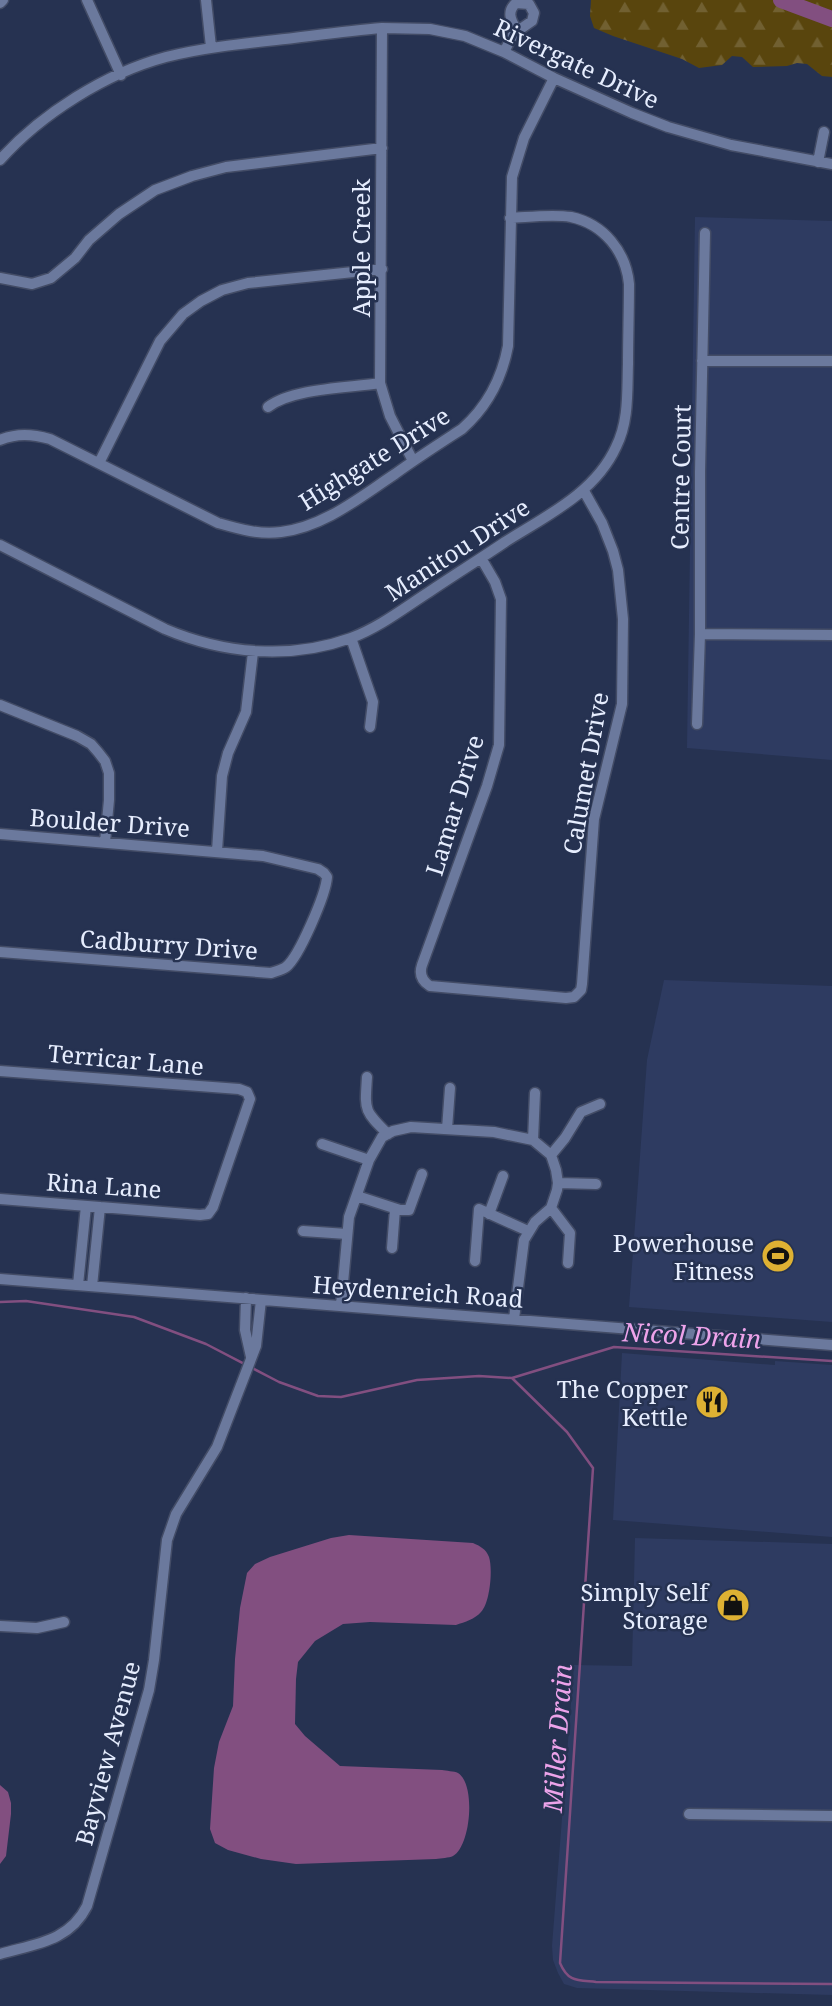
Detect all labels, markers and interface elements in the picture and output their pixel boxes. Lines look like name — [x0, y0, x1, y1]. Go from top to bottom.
street label: Rivergate Drive — [489, 10, 665, 116]
street label: Apple Creek — [344, 178, 377, 317]
street label: Highgate Drive — [292, 398, 456, 518]
street label: Centre Court — [662, 404, 698, 550]
street label: Manitou Drive — [378, 490, 536, 608]
street label: Calumet Drive — [554, 689, 616, 857]
street label: Lamar Drive — [417, 731, 491, 879]
street label: Boulder Drive — [29, 800, 191, 844]
street label: Cadburry Drive — [79, 921, 259, 967]
street label: Terricar Lane — [47, 1036, 205, 1082]
street label: Rina Lane — [45, 1165, 163, 1205]
place label: Powerhouse Fitness — [613, 1226, 754, 1287]
sports icon: Powerhouse Fitness — [759, 1237, 797, 1275]
street label: Heydenreich Road — [311, 1267, 525, 1315]
water label: Nicol Drain — [621, 1313, 763, 1357]
place label: The Copper Kettle — [557, 1372, 688, 1433]
restaurant icon: The Copper Kettle — [693, 1383, 731, 1421]
place label: Simply Self Storage — [580, 1575, 710, 1636]
shop icon: Simply Self Storage — [714, 1586, 752, 1624]
street label: Bayview Avenue — [67, 1657, 147, 1849]
water label: Miller Drain — [534, 1662, 580, 1815]

